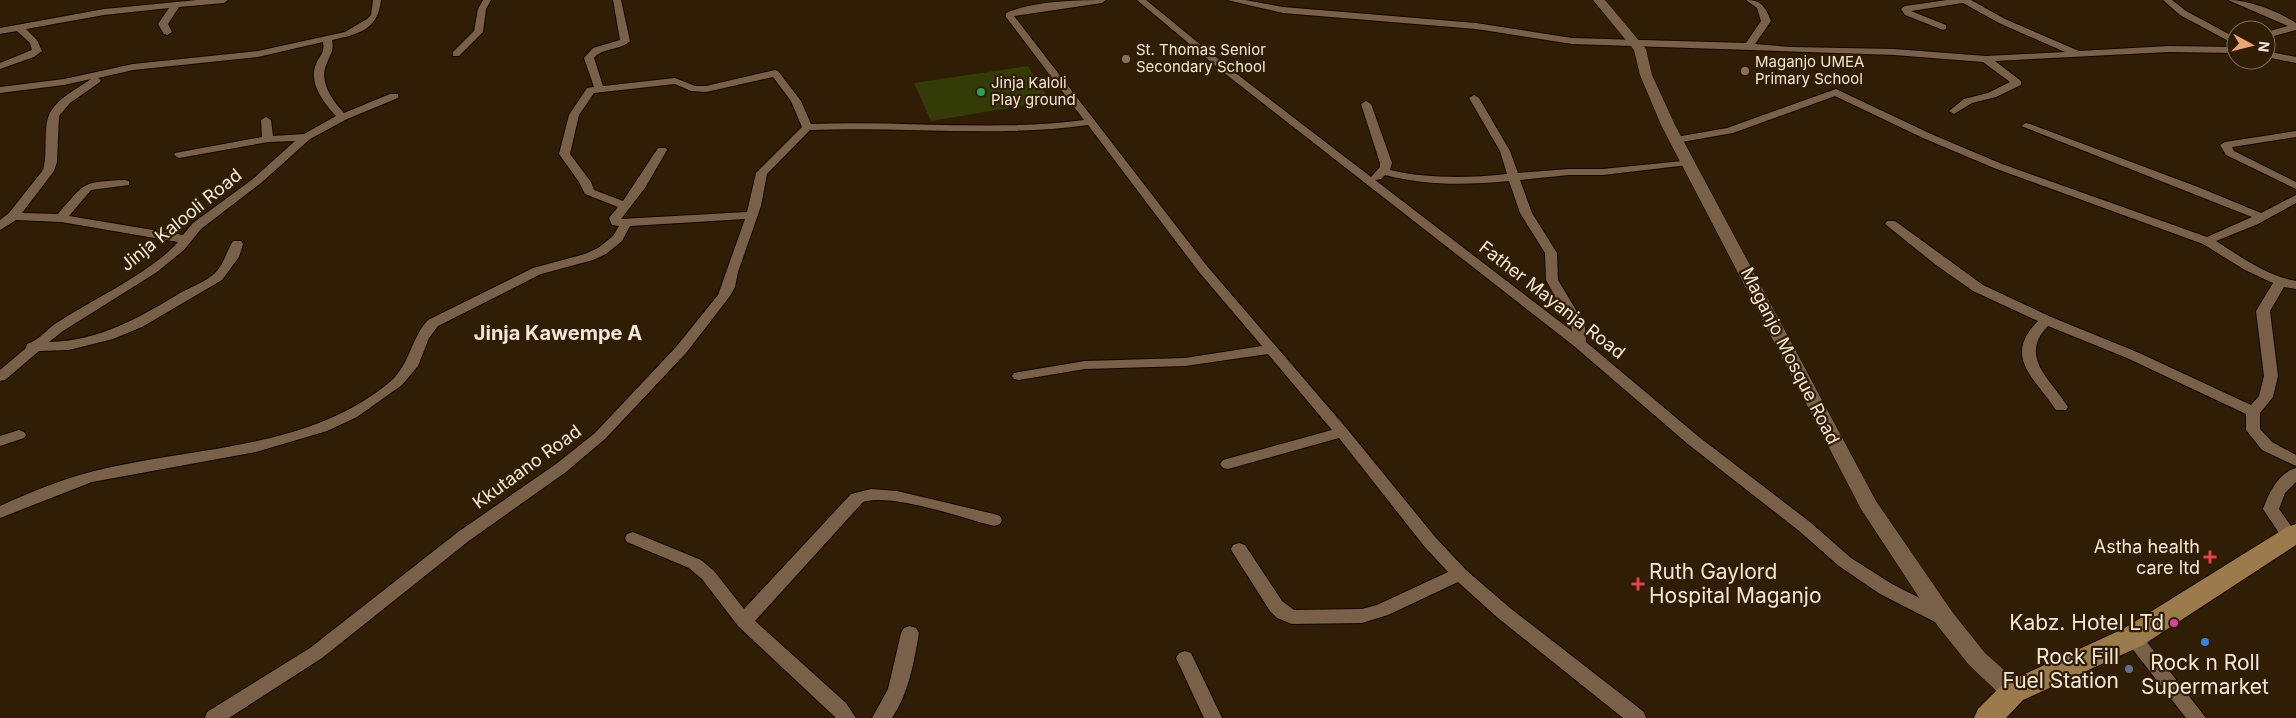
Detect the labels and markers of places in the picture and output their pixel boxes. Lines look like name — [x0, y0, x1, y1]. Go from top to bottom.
place label: St. Thomas Senior Secondary School — [1136, 40, 1266, 76]
place label: Maganjo UMEA Primary School — [1755, 52, 1864, 88]
marker: St. Thomas Senior Secondary School — [1120, 53, 1132, 65]
marker: Maganjo UMEA Primary School — [1739, 65, 1751, 77]
place label: Jinja Kaloli Play ground — [991, 73, 1076, 109]
marker: Jinja Kaloli Play ground — [975, 86, 987, 98]
place label: Astha health care ltd — [2094, 536, 2200, 578]
marker: Astha health care ltd — [2204, 551, 2216, 563]
place label: Ruth Gaylord Hospital Maganjo — [1649, 559, 1822, 608]
marker: Ruth Gaylord Hospital Maganjo — [1631, 577, 1645, 591]
place label: Kabz. Hotel LTd — [2009, 610, 2164, 635]
marker: Kabz. Hotel LTd — [2168, 617, 2180, 629]
marker: Rock n Roll Supermarket — [2199, 636, 2211, 648]
place label: Rock Fill Fuel Station — [2002, 644, 2119, 693]
place label: Rock n Roll Supermarket — [2141, 650, 2269, 699]
marker: Rock Fill Fuel Station — [2123, 663, 2135, 675]

